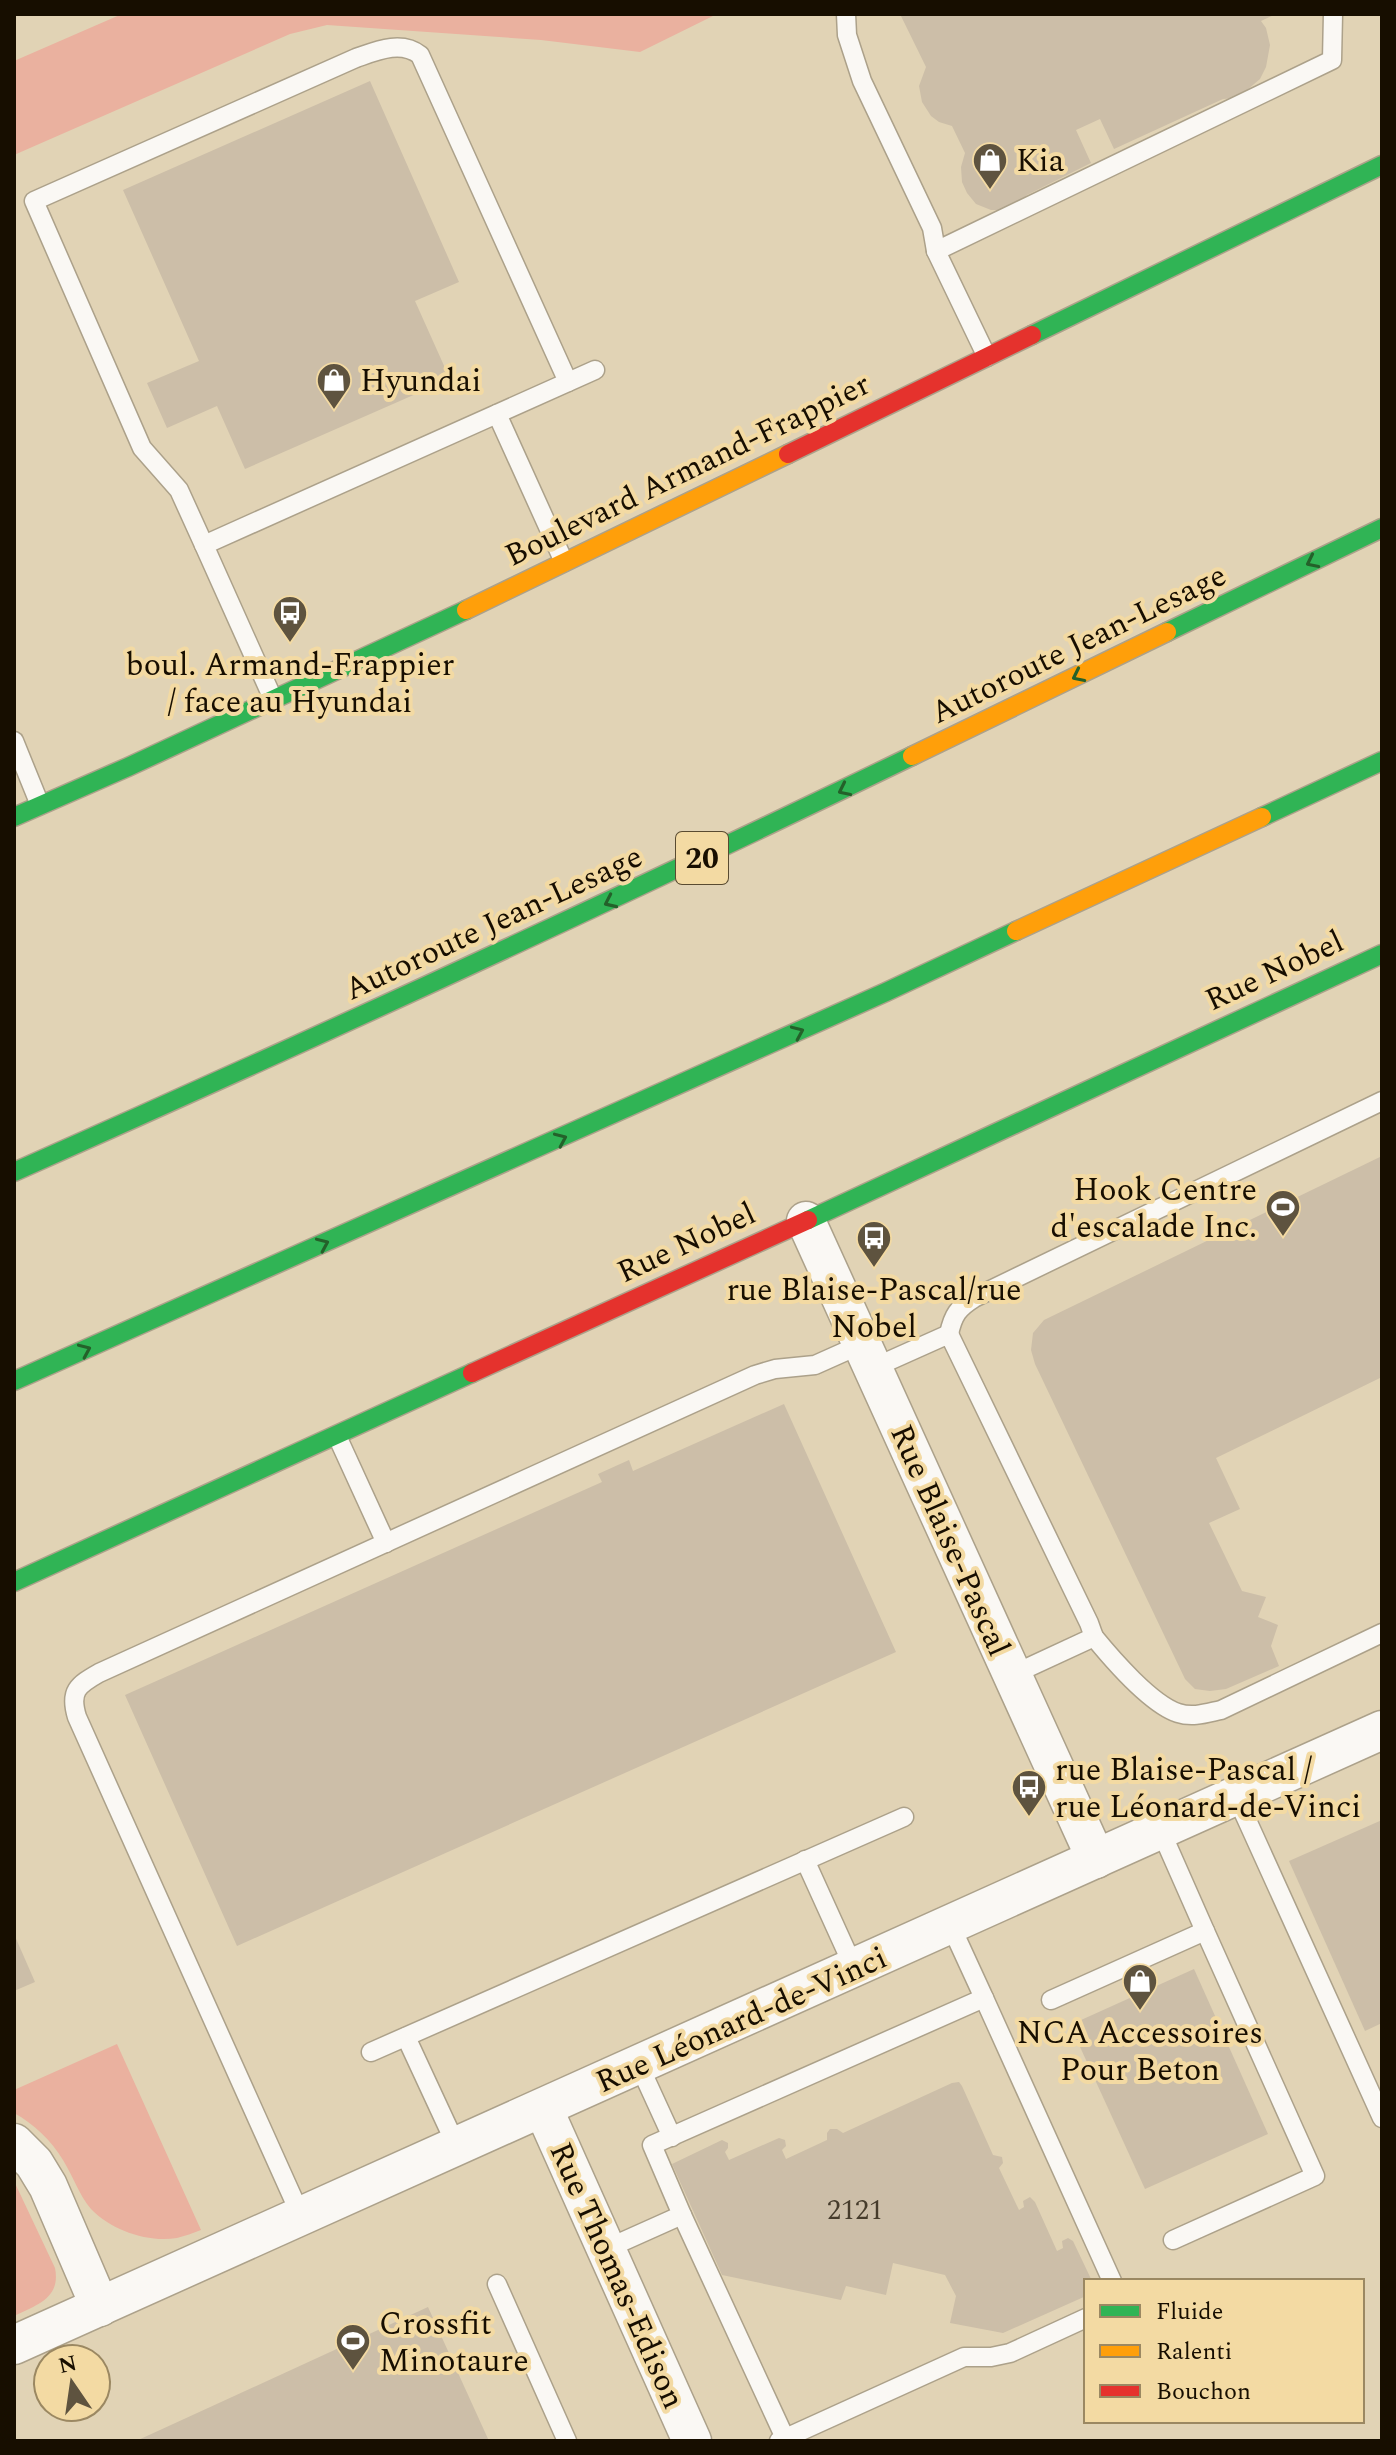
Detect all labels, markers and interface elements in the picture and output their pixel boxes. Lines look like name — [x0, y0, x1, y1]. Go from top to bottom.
place label: Kia — [1016, 137, 1065, 186]
shop icon: Kia — [971, 141, 1009, 191]
place label: Hyundai — [360, 357, 481, 406]
street label: Boulevard Armand-Frappier — [497, 360, 879, 580]
shop icon: Hyundai — [315, 361, 353, 411]
street label: Autoroute Jean-Lesage — [922, 551, 1235, 737]
one-way arrow — [1305, 552, 1320, 568]
bus stop icon: boul. Armand-Frappier / face au Hyundai — [271, 594, 309, 644]
place label: boul. Armand-Frappier / face au Hyundai — [126, 641, 454, 727]
one-way arrow — [1072, 666, 1087, 682]
one-way arrow — [838, 780, 853, 796]
road number: 20 — [676, 832, 728, 884]
street label: Autoroute Jean-Lesage — [336, 833, 651, 1014]
one-way arrow — [603, 892, 618, 908]
street label: Rue Nobel — [1197, 918, 1352, 1025]
one-way arrow — [790, 1026, 804, 1042]
one-way arrow — [552, 1133, 567, 1149]
place label: Hook Centre d'escalade Inc. — [1050, 1166, 1257, 1252]
sports icon: Hook Centre d'escalade Inc. — [1264, 1188, 1302, 1238]
street label: Rue Nobel — [609, 1190, 764, 1297]
bus stop icon: rue Blaise-Pascal/rue Nobel — [855, 1219, 893, 1269]
one-way arrow — [315, 1238, 329, 1254]
place label: rue Blaise-Pascal/rue Nobel — [726, 1266, 1022, 1352]
one-way arrow — [77, 1343, 92, 1359]
street label: Rue Blaise-Pascal — [877, 1417, 1023, 1665]
place label: rue Blaise-Pascal / rue Léonard-de-Vinci — [1055, 1746, 1361, 1832]
bus stop icon: rue Blaise-Pascal / rue Léonard-de-Vinci — [1010, 1768, 1048, 1818]
street label: Rue Léonard-de-Vinci — [588, 1934, 895, 2107]
shop icon: NCA Accessoires Pour Beton — [1121, 1962, 1159, 2012]
place label: NCA Accessoires Pour Beton — [1017, 2009, 1263, 2095]
street label: Rue Thomas-Edison — [536, 2134, 697, 2417]
house number: 2121 — [827, 2189, 883, 2232]
legend — [1084, 2279, 1364, 2423]
text: Fluide — [1156, 2294, 1223, 2330]
place label: Crossfit Minotaure — [379, 2300, 529, 2386]
sports icon: Crossfit Minotaure — [334, 2322, 372, 2372]
text: Ralenti — [1156, 2334, 1232, 2370]
north arrow — [32, 2343, 112, 2423]
text: N — [55, 2347, 80, 2383]
text: Bouchon — [1156, 2374, 1251, 2410]

